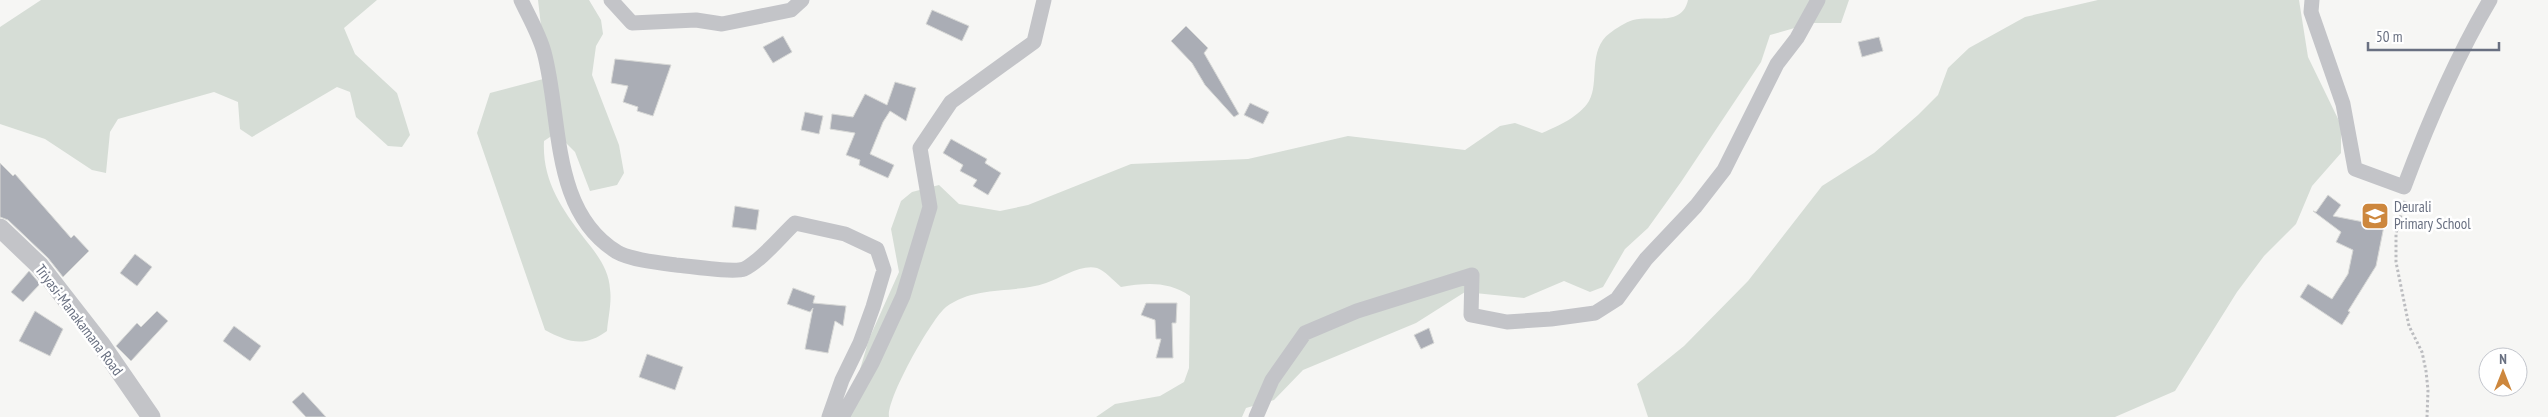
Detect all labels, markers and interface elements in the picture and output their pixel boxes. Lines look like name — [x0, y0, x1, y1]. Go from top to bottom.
scale bar — [2368, 20, 2499, 52]
text: 50 m — [2376, 27, 2402, 46]
place label: Deurali Primary School — [2394, 197, 2471, 233]
school or university icon: Deurali Primary School — [2360, 201, 2390, 231]
street label: Triyasi-Manakamana Road — [31, 260, 127, 379]
north arrow — [2478, 347, 2528, 397]
text: N — [2499, 350, 2507, 368]

